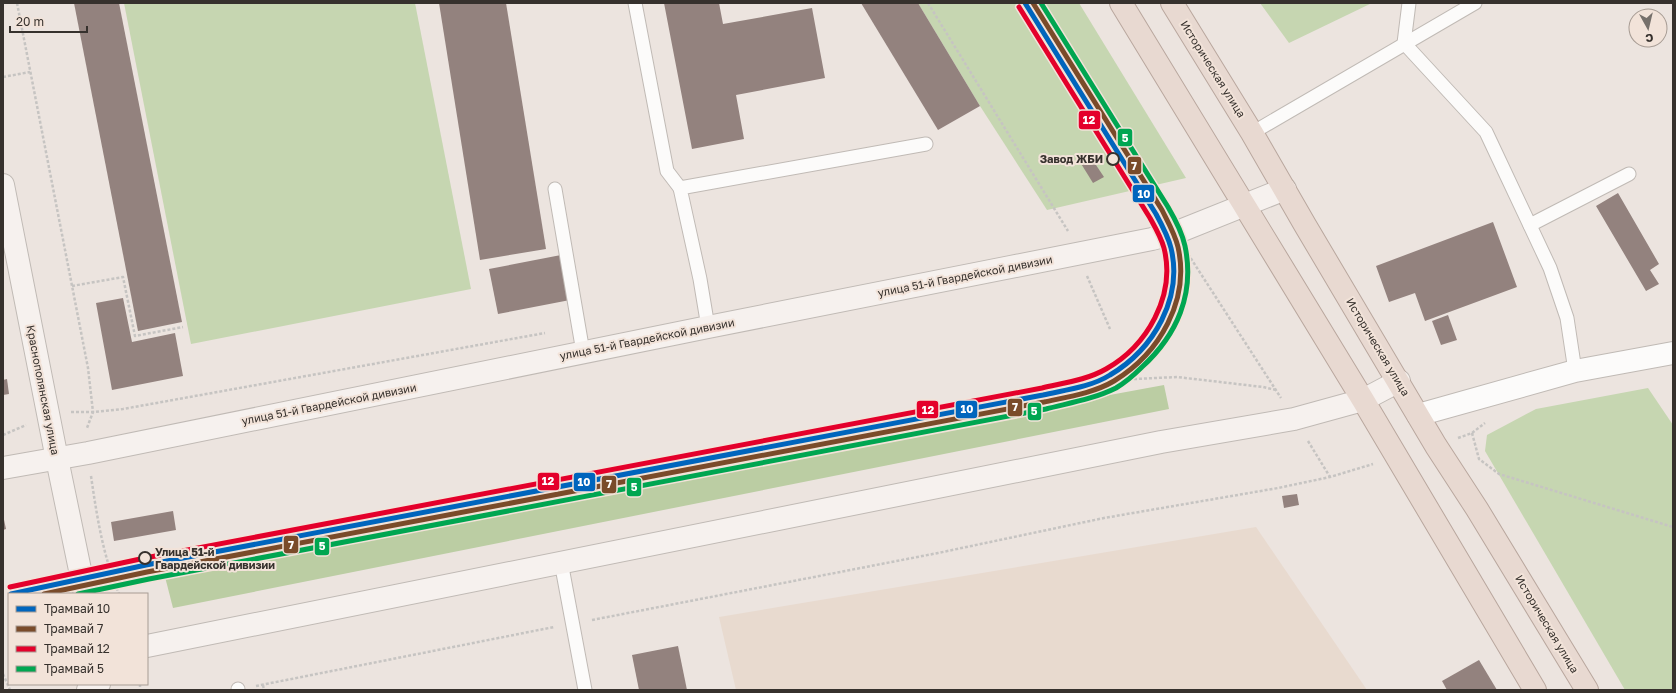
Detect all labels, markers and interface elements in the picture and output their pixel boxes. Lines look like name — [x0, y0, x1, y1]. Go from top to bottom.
scale bar — [10, 8, 87, 34]
north arrow — [1628, 8, 1668, 48]
text: 20 m — [16, 14, 44, 29]
street label: Историческая улица — [1178, 18, 1249, 120]
text: С — [1645, 31, 1654, 45]
line badge: 12 — [1078, 110, 1101, 130]
text: 12 — [1083, 113, 1095, 126]
line badge: 5 — [1117, 128, 1133, 147]
text: 5 — [1122, 131, 1129, 144]
place label: Завод ЖБИ — [1040, 152, 1103, 165]
marker: Завод ЖБИ — [1106, 152, 1120, 166]
line badge: 7 — [1127, 156, 1142, 175]
text: 7 — [1131, 159, 1137, 172]
line badge: 10 — [1132, 184, 1155, 203]
text: 10 — [1138, 187, 1150, 200]
street label: улица 51-й Гвардейской дивизии — [876, 252, 1053, 299]
street label: Историческая улица — [1344, 295, 1413, 398]
street label: улица 51-й Гвардейской дивизии — [558, 315, 735, 362]
street label: Краснополянская улица — [25, 324, 62, 456]
street label: улица 51-й Гвардейской дивизии — [240, 380, 417, 427]
line badge: 7 — [1007, 398, 1023, 417]
line badge: 12 — [916, 400, 939, 419]
line badge: 10 — [955, 400, 978, 419]
text: 7 — [1012, 400, 1018, 413]
text: 10 — [961, 402, 973, 415]
line badge: 5 — [1027, 402, 1042, 421]
text: 12 — [922, 403, 934, 416]
text: 5 — [1031, 404, 1038, 417]
line badge: 12 — [537, 472, 560, 491]
line badge: 10 — [573, 472, 596, 492]
text: 12 — [542, 474, 554, 487]
text: 10 — [578, 475, 590, 488]
line badge: 7 — [601, 475, 617, 494]
text: 7 — [606, 477, 612, 490]
line badge: 5 — [626, 477, 642, 497]
text: 5 — [631, 480, 638, 493]
line badge: 7 — [283, 535, 299, 554]
line badge: 5 — [314, 537, 330, 556]
text: 7 — [288, 538, 294, 551]
text: 5 — [319, 539, 326, 552]
place label: Улица 51-й Гвардейской дивизии — [155, 545, 275, 571]
marker: Улица 51-й Гвардейской дивизии — [138, 551, 152, 565]
street label: Историческая улица — [1513, 572, 1582, 675]
legend — [8, 593, 148, 685]
text: Трамвай 10 — [44, 601, 110, 616]
text: Трамвай 7 — [44, 621, 103, 636]
text: Трамвай 12 — [44, 641, 110, 656]
text: Трамвай 5 — [44, 661, 104, 676]

